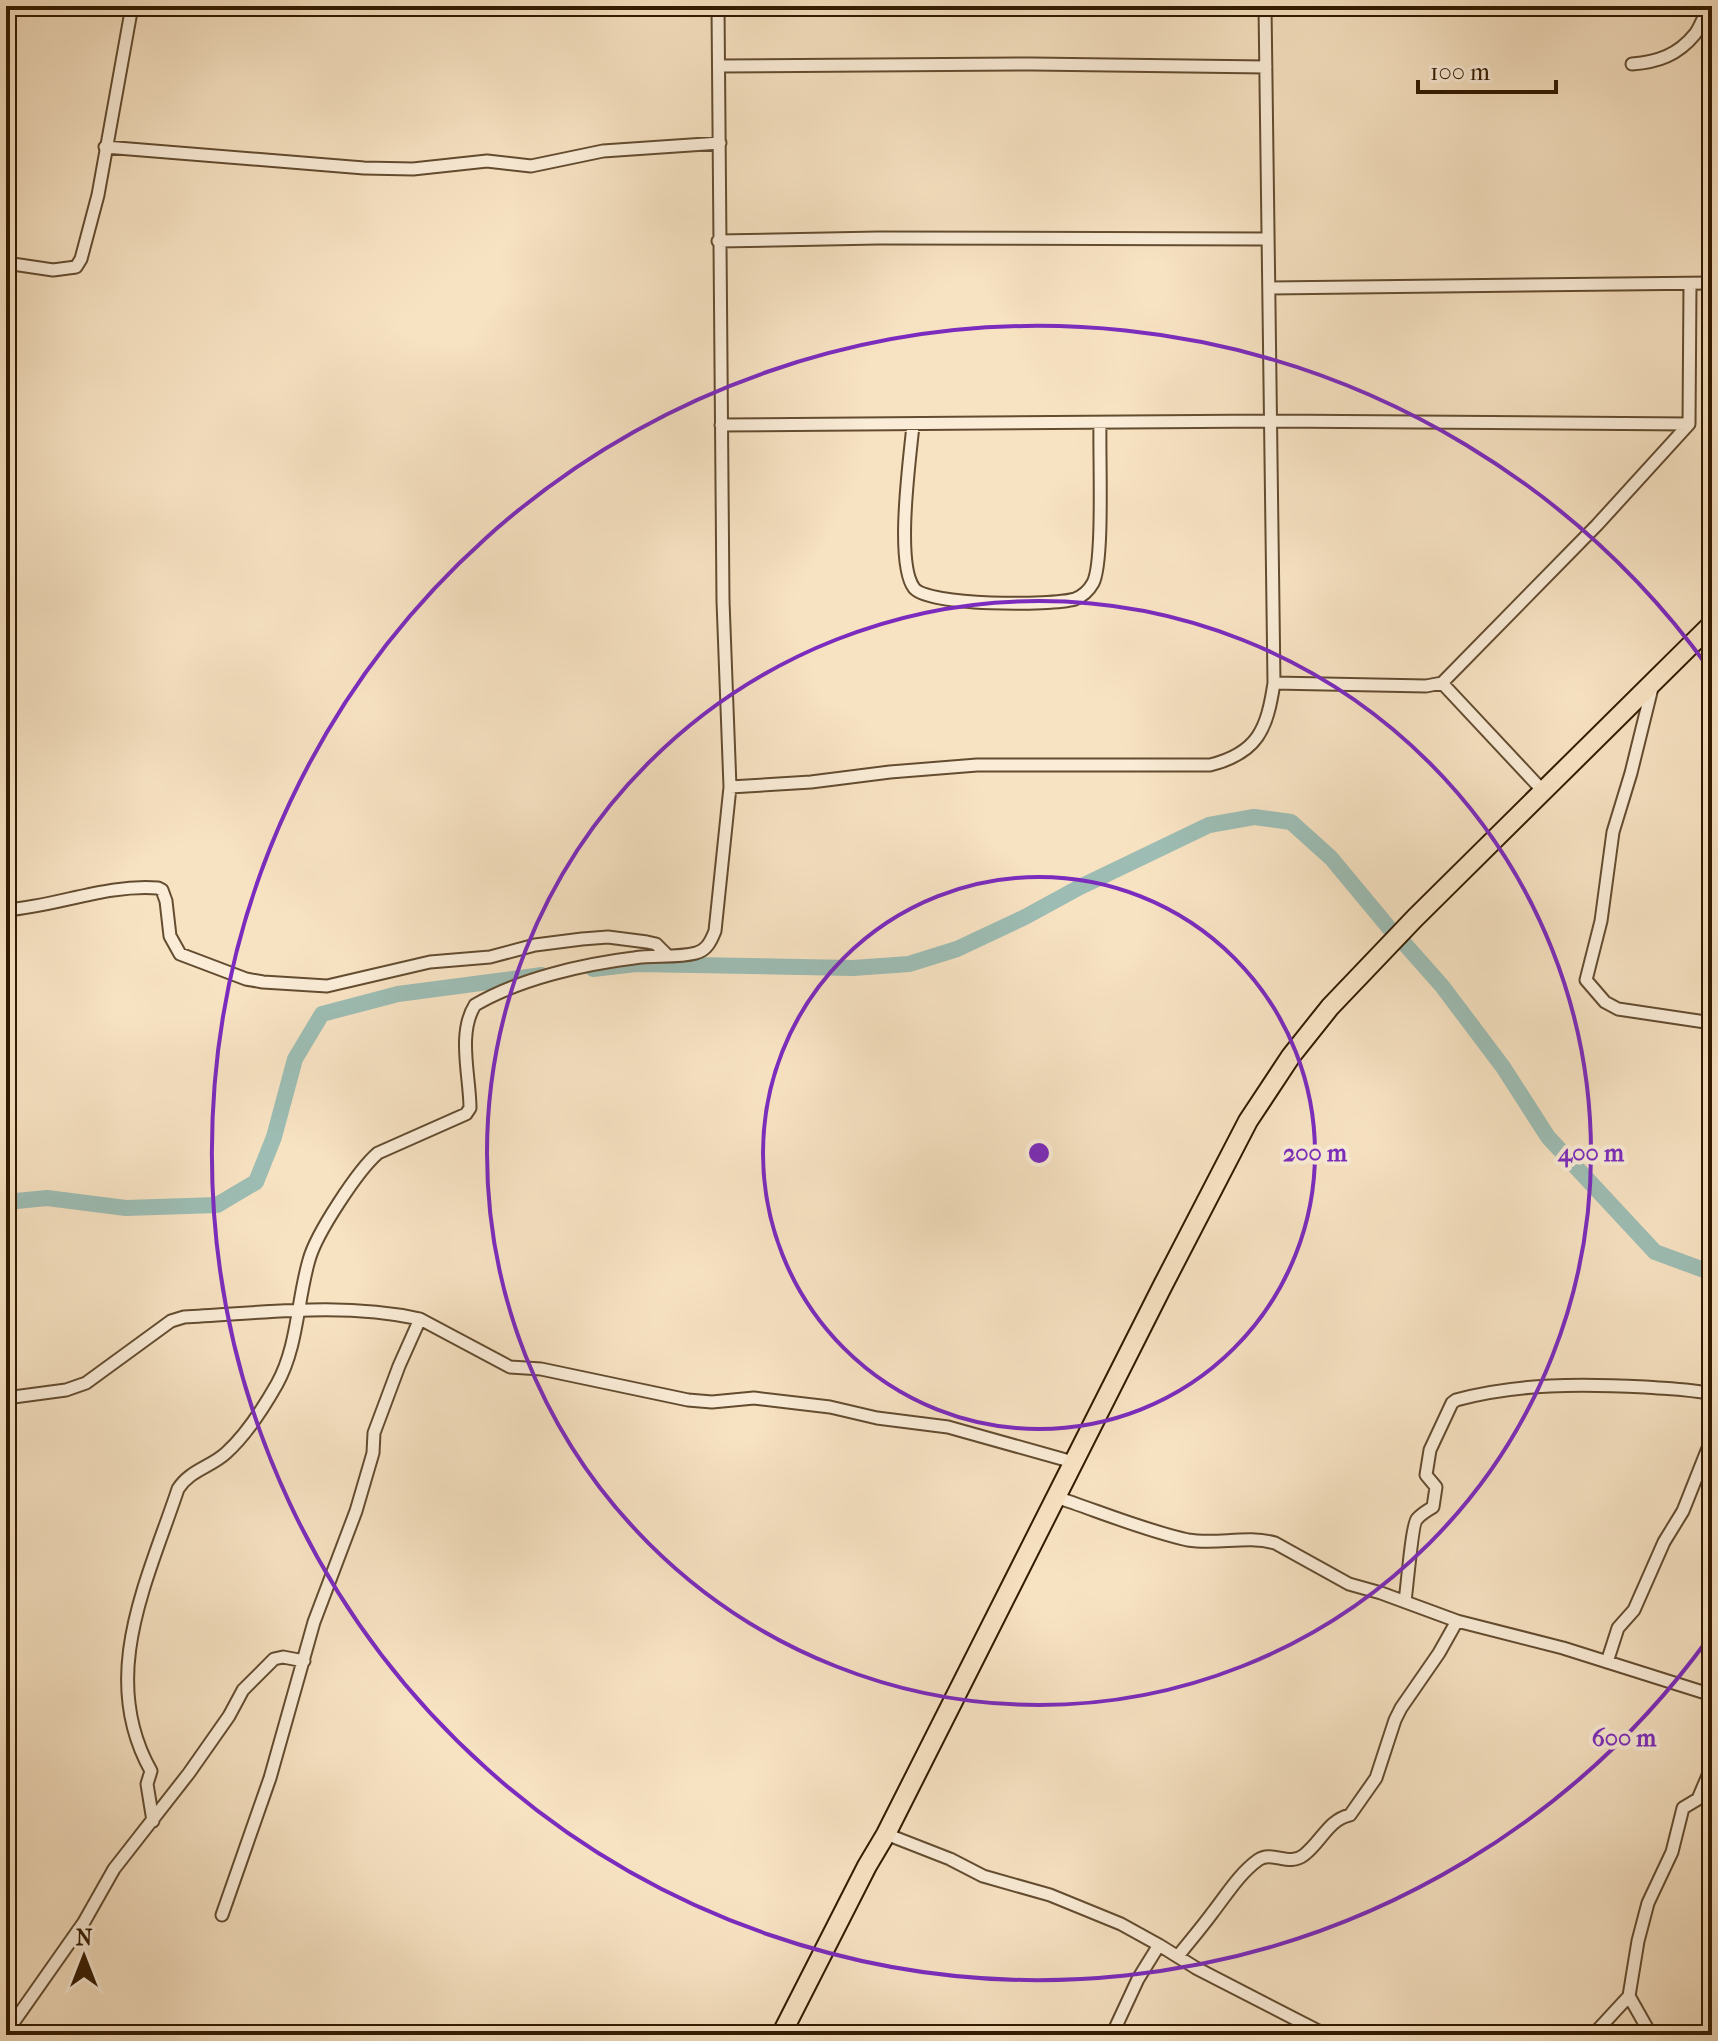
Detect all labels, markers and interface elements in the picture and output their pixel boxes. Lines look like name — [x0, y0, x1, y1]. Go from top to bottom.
scale bar — [1418, 44, 1556, 94]
text: 100 m — [1430, 58, 1490, 86]
centre of rings — [1025, 1139, 1053, 1167]
text: 200 m — [1283, 1139, 1348, 1167]
text: 400 m — [1557, 1139, 1625, 1168]
text: 600 m — [1592, 1724, 1657, 1752]
north arrow — [44, 1917, 124, 1997]
text: N — [76, 1925, 93, 1951]

